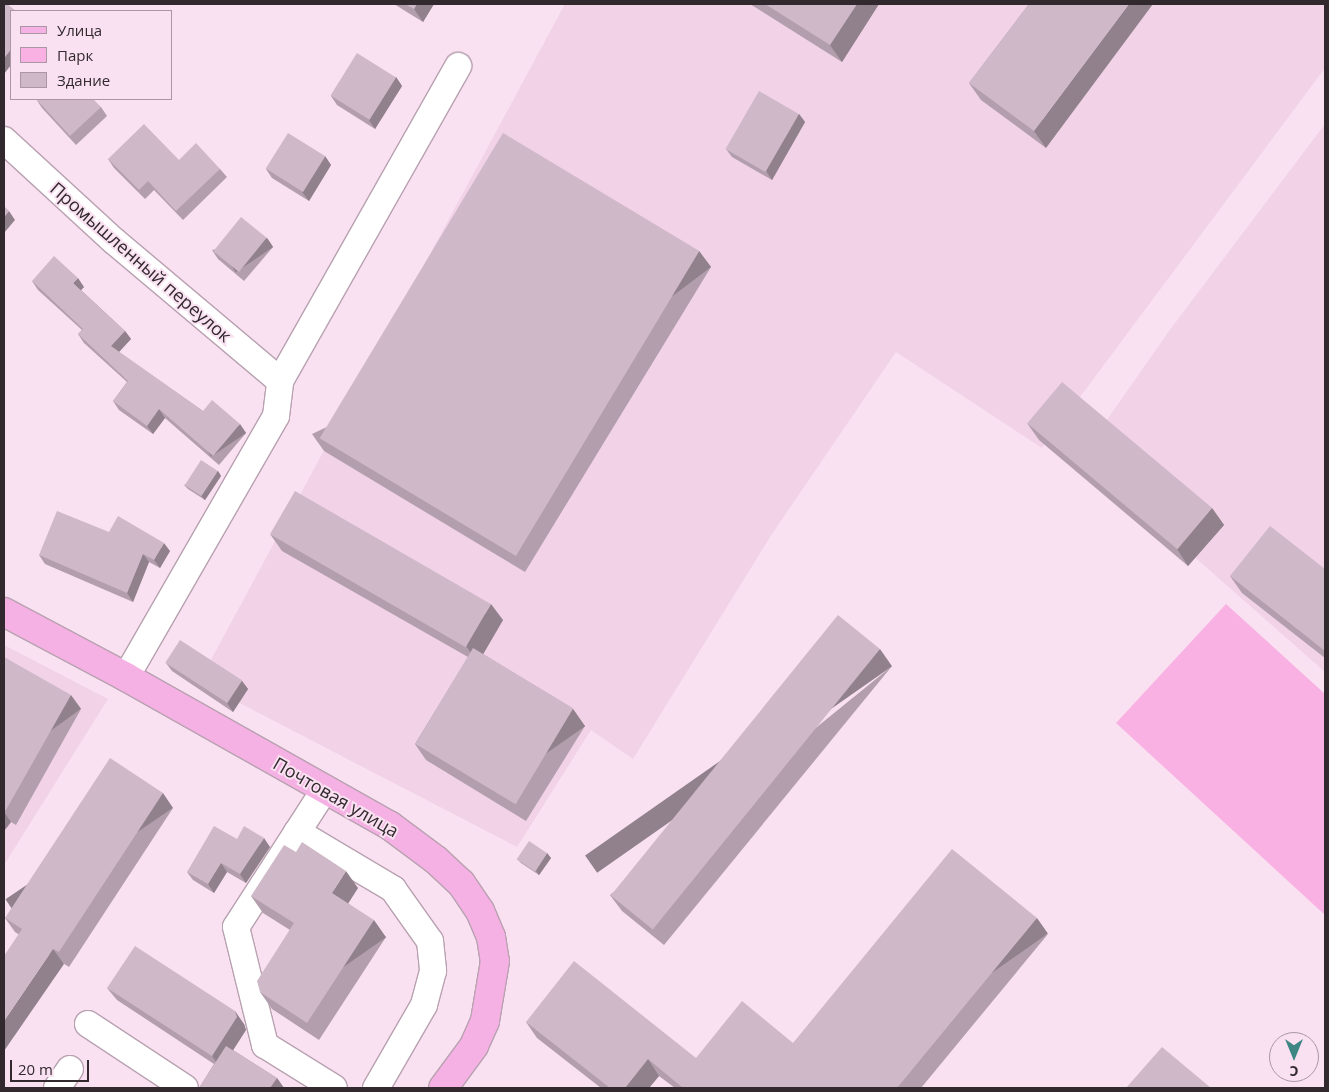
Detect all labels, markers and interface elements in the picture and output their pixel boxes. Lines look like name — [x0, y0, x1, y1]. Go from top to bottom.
legend — [10, 10, 172, 100]
text: Улица — [57, 20, 102, 40]
text: Парк — [57, 45, 93, 65]
text: Здание — [57, 70, 110, 90]
street label: Промышленный переулок — [46, 177, 236, 347]
street label: Почтовая улица — [269, 752, 403, 842]
north arrow — [1269, 1032, 1319, 1082]
scale bar — [12, 1050, 91, 1082]
text: 20 m — [18, 1059, 53, 1079]
text: С — [1290, 1062, 1298, 1081]

